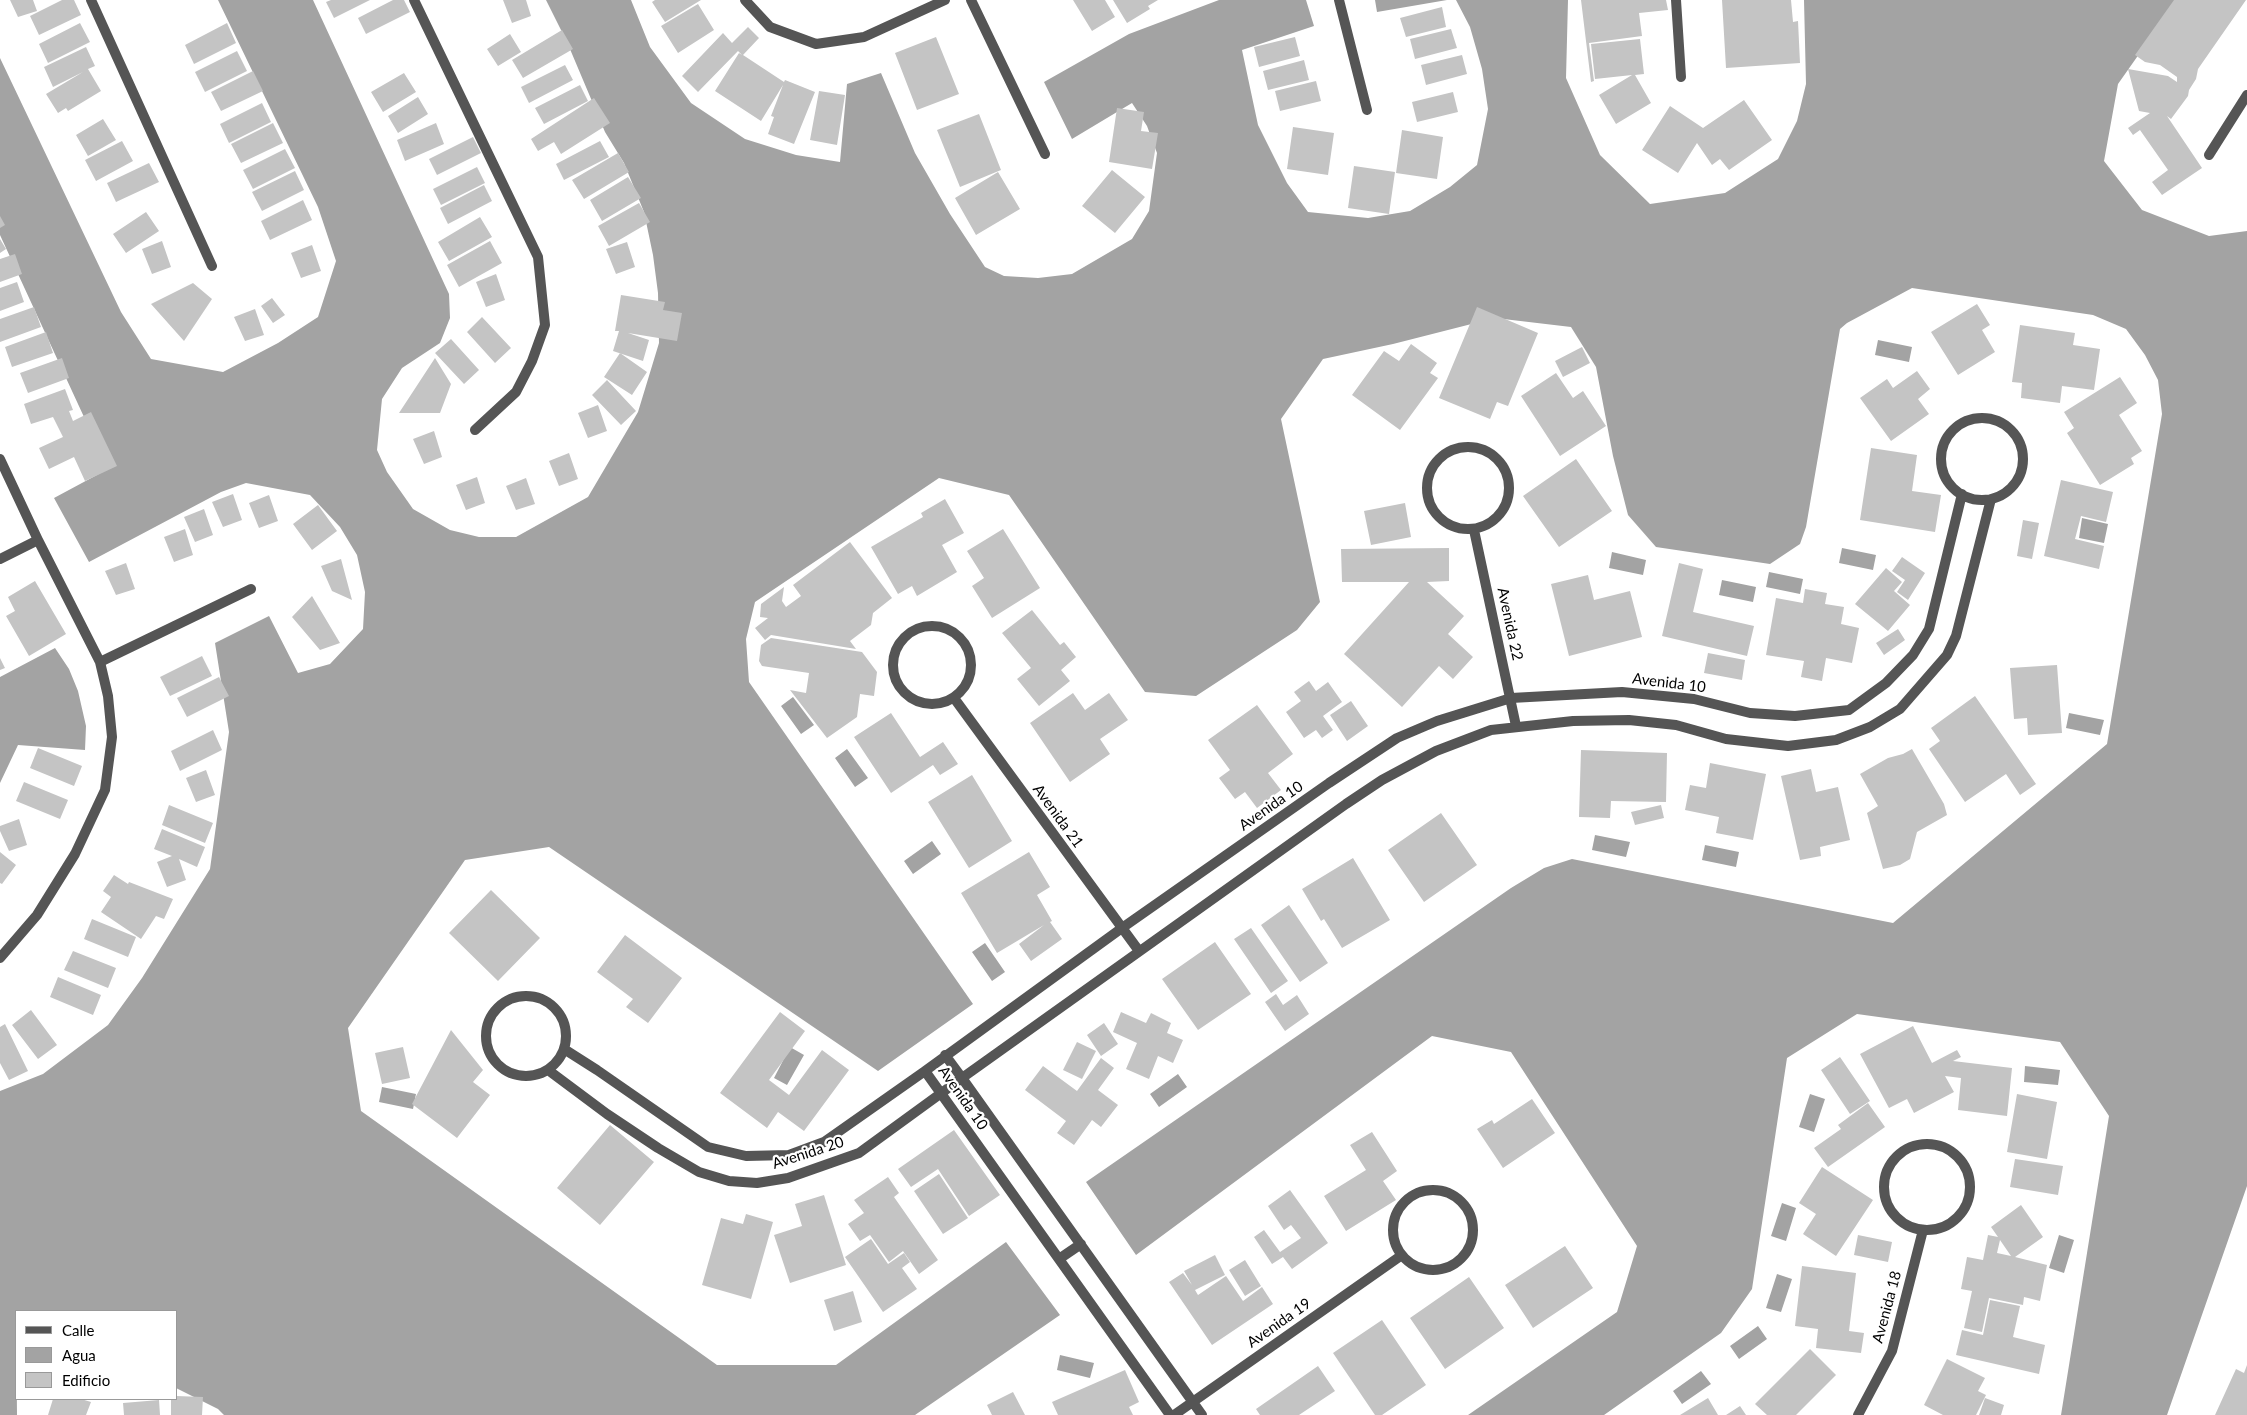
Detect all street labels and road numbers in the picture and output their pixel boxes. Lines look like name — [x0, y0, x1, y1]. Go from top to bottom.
street label: Avenida 22 — [1493, 586, 1527, 662]
street label: Avenida 10 — [1631, 670, 1707, 696]
street label: Avenida 10 — [1236, 777, 1306, 835]
street label: Avenida 21 — [1029, 781, 1087, 851]
street label: Avenida 10 — [934, 1063, 992, 1133]
street label: Avenida 20 — [770, 1133, 846, 1173]
street label: Avenida 18 — [1869, 1269, 1905, 1345]
street label: Avenida 19 — [1244, 1294, 1314, 1352]

